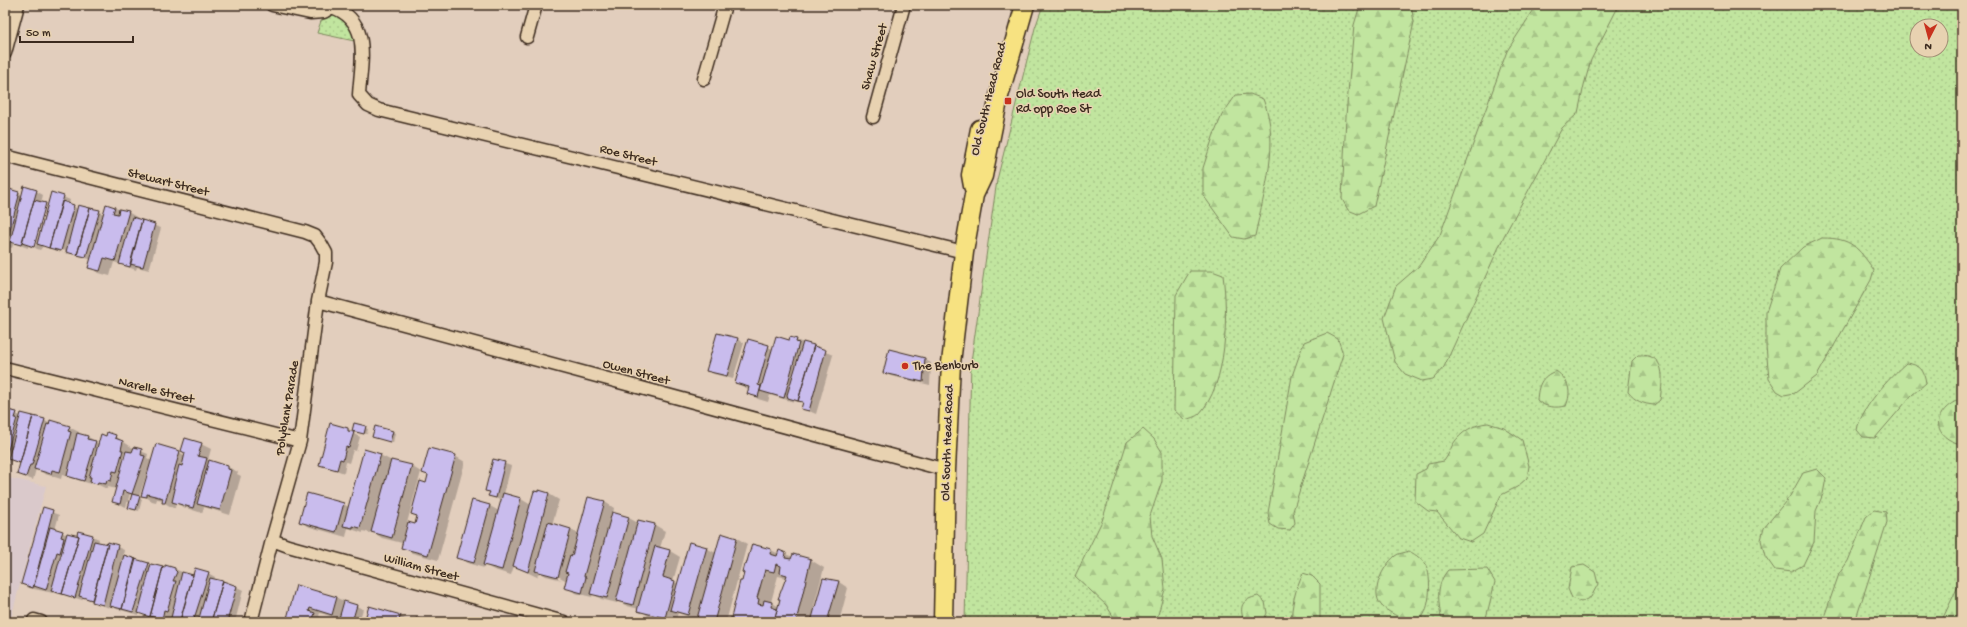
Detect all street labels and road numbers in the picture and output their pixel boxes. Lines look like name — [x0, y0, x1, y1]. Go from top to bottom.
street label: Shaw Street — [858, 21, 892, 92]
street label: Old South Head Road — [968, 40, 1011, 157]
street label: Roe Street — [598, 142, 660, 171]
street label: Stewart Street — [126, 166, 212, 201]
street label: Owen Street — [601, 357, 673, 390]
street label: Polyblank Parade — [273, 359, 303, 457]
street label: Narelle Street — [117, 374, 197, 408]
street label: Old South Head Road — [938, 383, 958, 501]
street label: William Street — [382, 551, 462, 586]

